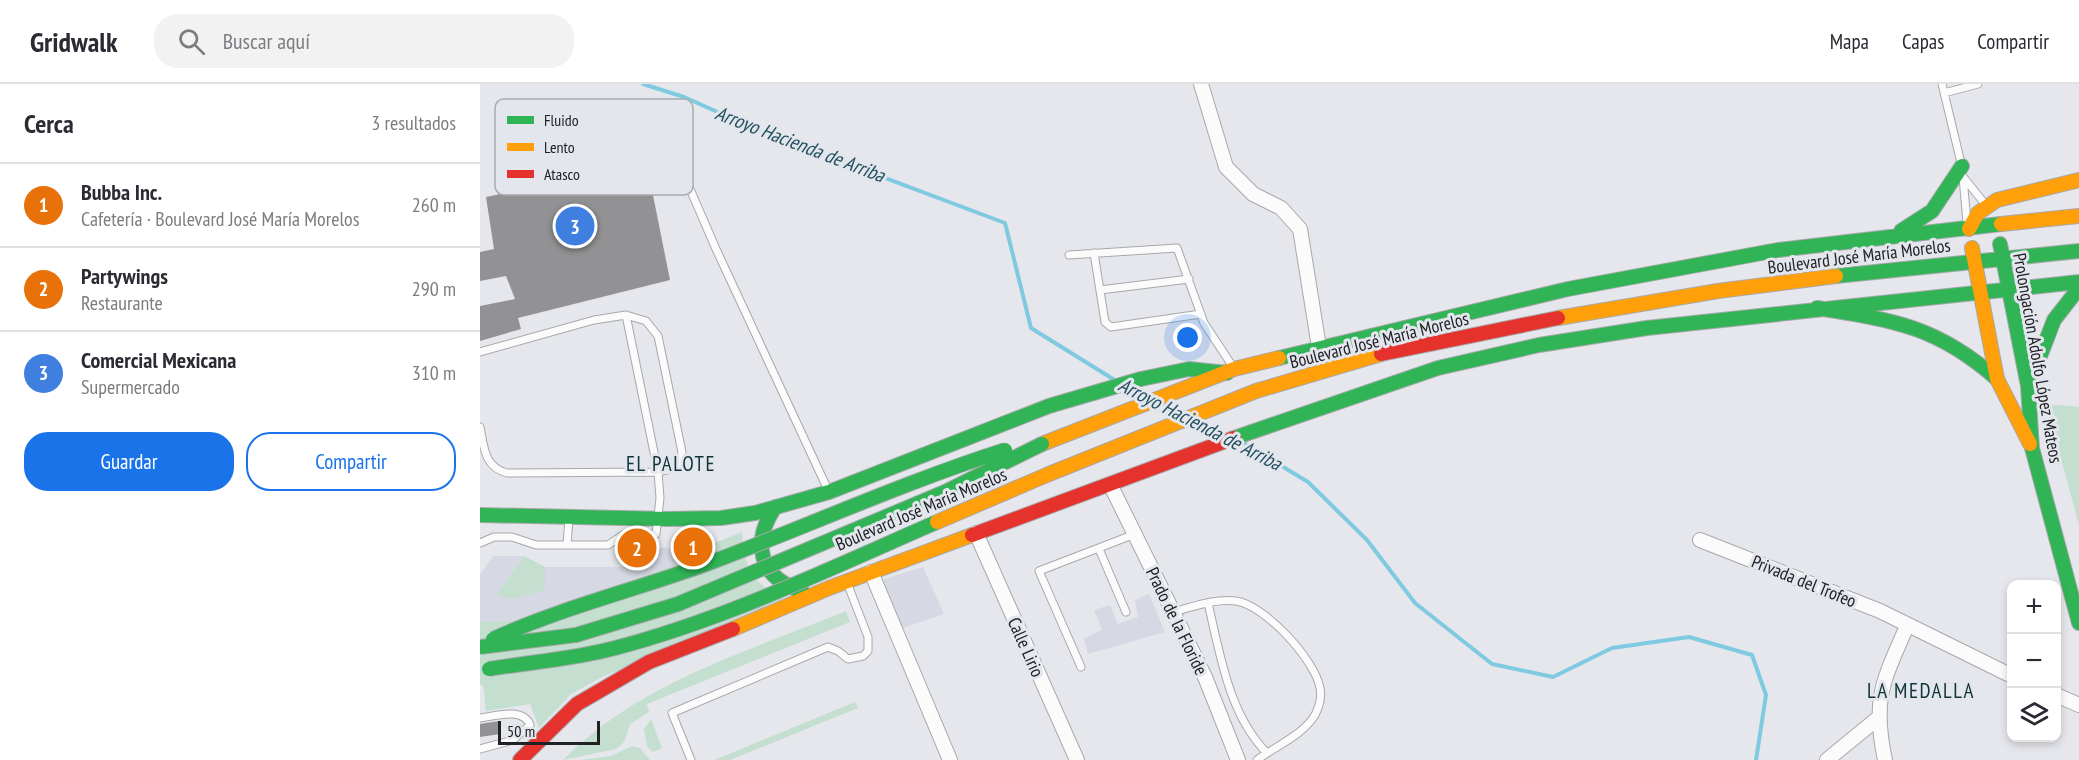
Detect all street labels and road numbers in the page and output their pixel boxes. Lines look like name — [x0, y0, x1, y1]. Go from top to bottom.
street label: Boulevard José María Morelos — [1766, 233, 1952, 279]
street label: Prolongación Adolfo López Mateos — [2008, 251, 2068, 465]
street label: Boulevard José María Morelos — [1287, 307, 1471, 373]
street label: Boulevard José María Morelos — [832, 463, 1010, 555]
street label: Privada del Trofeo — [1748, 550, 1860, 613]
street label: Prado de la Floride — [1141, 563, 1213, 679]
street label: Calle Lirio — [1003, 614, 1049, 681]

